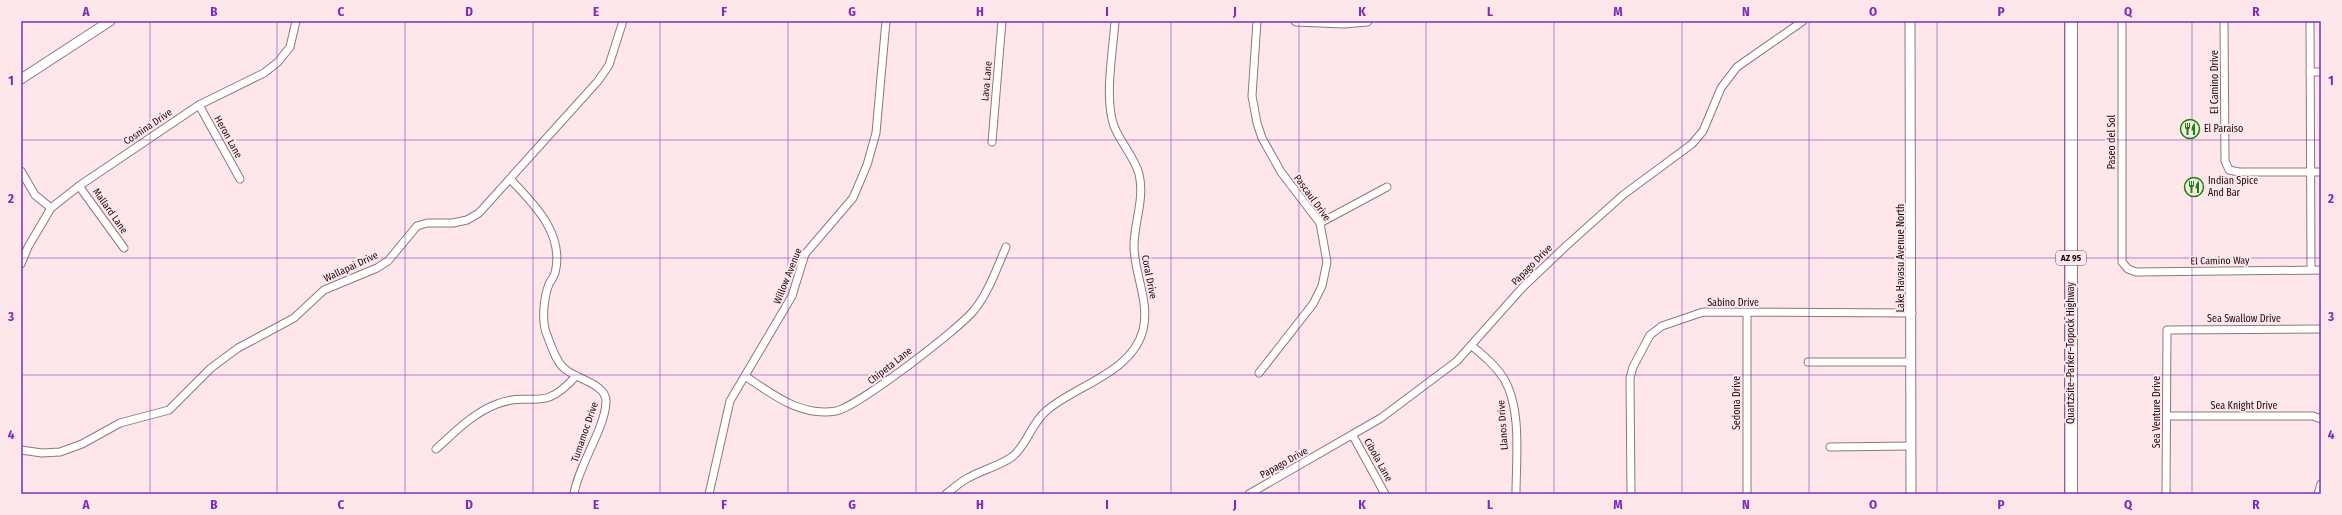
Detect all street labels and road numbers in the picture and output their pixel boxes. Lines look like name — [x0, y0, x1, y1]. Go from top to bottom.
street label: El Camino Drive — [2209, 50, 2221, 114]
street label: Lava Lane — [979, 60, 995, 102]
street label: Cosnina Drive — [121, 106, 175, 148]
street label: Heron Lane — [211, 114, 245, 160]
street label: Paseo del Sol — [2106, 114, 2118, 169]
street label: Pascaul Drive — [1291, 173, 1333, 224]
street label: Mallard Lane — [90, 186, 130, 236]
street label: Lake Havasu Avenue North — [1895, 204, 1907, 312]
street label: Papago Drive — [1509, 242, 1555, 288]
street label: Willow Avenue — [771, 246, 805, 306]
street label: Wallapai Drive — [322, 249, 380, 285]
road number: AZ 95 — [2056, 251, 2086, 265]
street label: Coral Drive — [1139, 254, 1159, 300]
street label: El Camino Way — [2190, 254, 2250, 268]
street label: Quartzsite–Parker–Topock Highway — [2065, 281, 2077, 424]
street label: Sabino Drive — [1707, 297, 1759, 309]
street label: Sea Swallow Drive — [2207, 313, 2281, 325]
street label: Chipeta Lane — [865, 345, 915, 387]
street label: Sedona Drive — [1731, 376, 1743, 430]
street label: Sea Venture Drive — [2151, 376, 2163, 448]
street label: Tumamoc Drive — [569, 400, 601, 464]
street label: Llanos Drive — [1495, 400, 1511, 450]
street label: Sea Knight Drive — [2211, 400, 2278, 412]
street label: Cibola Lane — [1361, 436, 1395, 484]
street label: Papago Drive — [1258, 445, 1310, 481]

